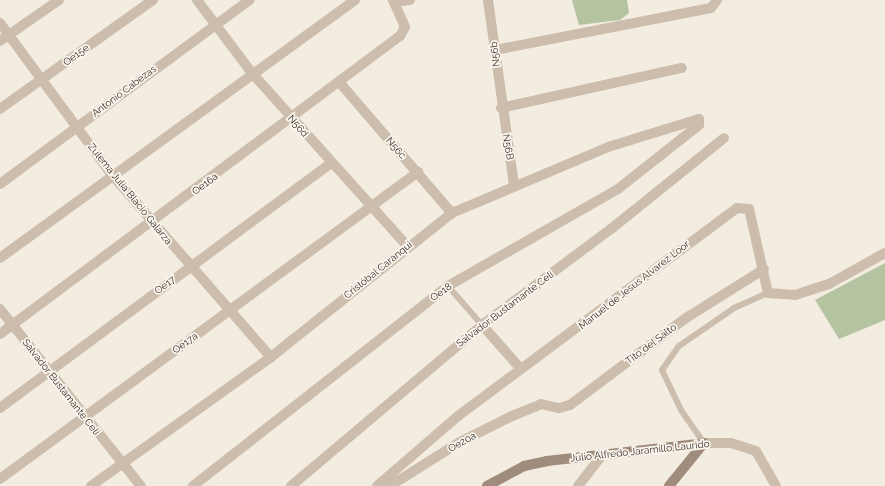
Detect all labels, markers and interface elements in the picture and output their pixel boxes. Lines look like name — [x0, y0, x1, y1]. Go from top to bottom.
street label: N56b — [487, 41, 503, 67]
street label: Oe15e — [61, 42, 91, 68]
street label: Antonio Cabezas — [89, 63, 159, 119]
street label: N56d — [285, 112, 311, 140]
street label: N56B — [500, 133, 516, 161]
street label: N56c — [383, 135, 409, 161]
street label: Zulema Julia Blacio Galarza — [85, 141, 175, 247]
street label: Oe16a — [190, 170, 220, 198]
street label: Manuel de Jesus Alvarez Loor — [576, 238, 692, 332]
street label: Cristóbal Caranqui — [341, 239, 415, 301]
street label: Salvador Bustamante Celi — [454, 268, 556, 350]
street label: Oe17 — [152, 273, 178, 297]
street label: Oe18 — [428, 280, 454, 304]
street label: Tito del Salto — [623, 321, 679, 367]
street label: Oe17a — [170, 330, 200, 356]
street label: Salvador Bustamante Celi — [20, 336, 102, 438]
street label: Oe20a — [446, 429, 478, 455]
street label: Julio Alfredo Jaramillo Laurido — [570, 438, 710, 464]

